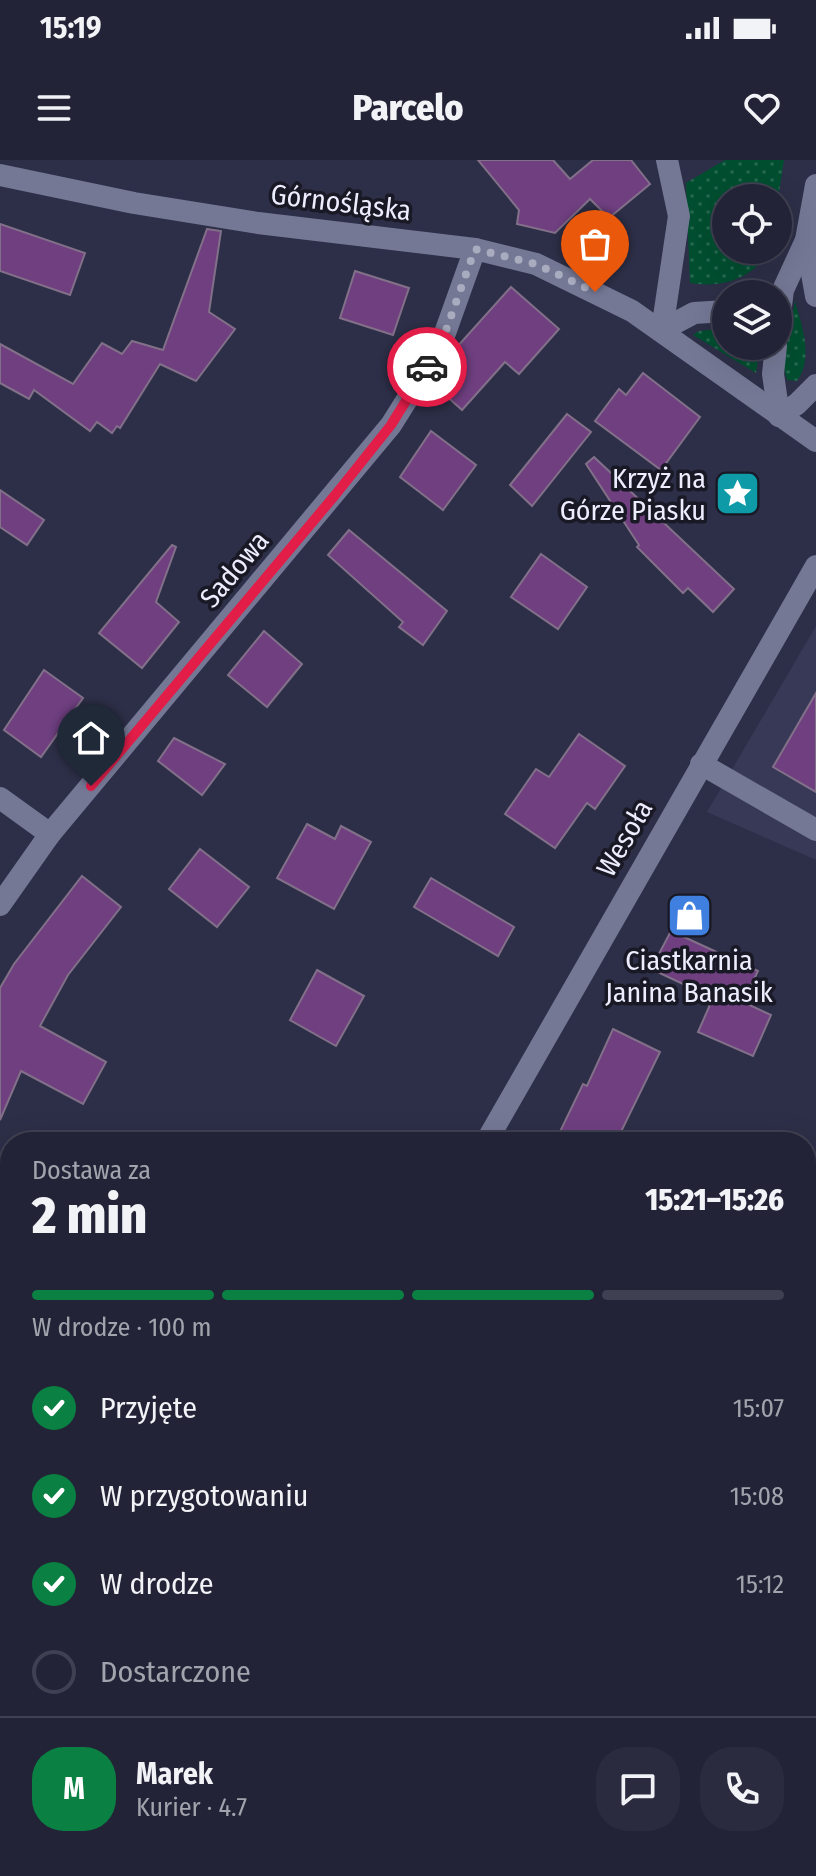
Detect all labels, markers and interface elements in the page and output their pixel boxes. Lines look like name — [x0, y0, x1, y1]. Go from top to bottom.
text: 15:19 — [40, 10, 101, 46]
icon: menu — [32, 86, 76, 130]
text: Parcelo — [353, 86, 463, 130]
icon: heart — [740, 86, 784, 130]
street label: Górnośląska — [269, 178, 413, 227]
map controls — [712, 184, 792, 360]
button: locate — [712, 184, 792, 264]
pin — [561, 210, 629, 292]
icon: bag — [573, 222, 617, 266]
button: layers — [712, 280, 792, 360]
courier — [387, 327, 467, 407]
icon: car — [405, 345, 449, 389]
place label: Krzyż na Górze Piasku — [560, 462, 706, 527]
place icon: Krzyż na Górze Piasku — [713, 470, 761, 518]
street label: Sadowa — [193, 525, 276, 614]
pin — [57, 704, 125, 786]
icon: home — [69, 716, 113, 760]
street label: Wesoła — [589, 794, 659, 882]
shop icon: Ciastkarnia Janina Banasik — [665, 892, 713, 940]
place label: Ciastkarnia Janina Banasik — [605, 944, 774, 1009]
text: Dostawa za — [32, 1155, 151, 1186]
text: 15:21–15:26 — [645, 1182, 784, 1218]
text: 2 min — [32, 1184, 147, 1247]
text: W drodze · 100 m — [32, 1312, 211, 1343]
icon: check — [32, 1386, 76, 1430]
text: Przyjęte — [100, 1390, 197, 1426]
text: 15:07 — [733, 1393, 784, 1424]
icon: check — [32, 1474, 76, 1518]
text: W przygotowaniu — [100, 1478, 308, 1514]
text: 15:08 — [730, 1481, 784, 1512]
icon: check — [32, 1562, 76, 1606]
text: W drodze — [100, 1566, 214, 1602]
text: 15:12 — [736, 1569, 784, 1600]
text: Dostarczone — [100, 1654, 251, 1690]
button: chat — [596, 1747, 680, 1831]
button: phone — [700, 1747, 784, 1831]
text: Marek — [136, 1756, 213, 1792]
text: M — [63, 1771, 85, 1807]
text: Kurier · 4.7 — [136, 1792, 247, 1823]

